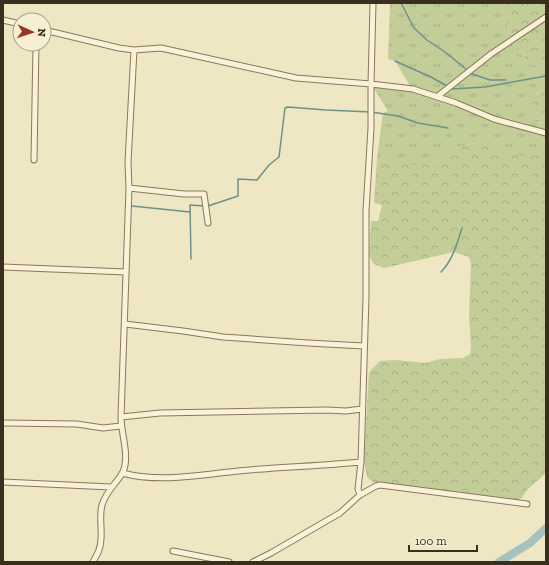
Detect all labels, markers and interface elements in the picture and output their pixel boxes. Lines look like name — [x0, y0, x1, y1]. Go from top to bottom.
north arrow — [12, 12, 52, 52]
text: N — [35, 28, 48, 38]
scale bar — [409, 527, 477, 553]
text: 100 m — [415, 534, 447, 548]

